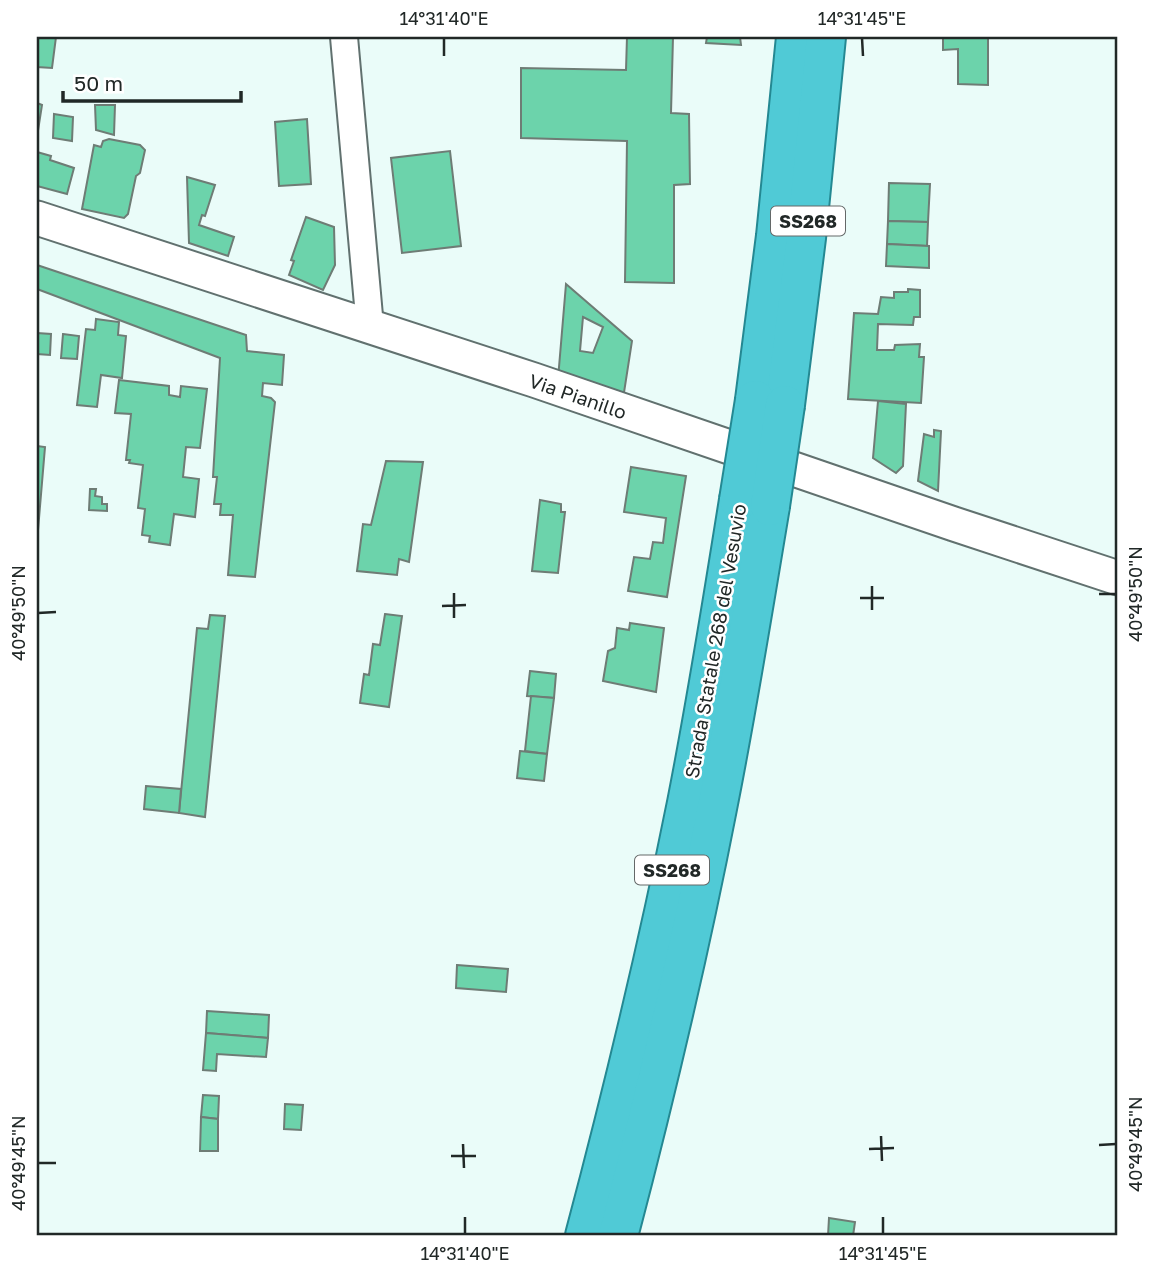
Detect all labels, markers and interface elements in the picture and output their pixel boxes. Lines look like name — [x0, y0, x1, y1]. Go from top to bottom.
text: 14°31'40"E — [399, 7, 489, 29]
text: 14°31'45"E — [818, 7, 906, 29]
scale bar — [63, 60, 242, 104]
text: 50 m — [74, 70, 123, 96]
road number: SS268 — [771, 206, 845, 236]
street label: Via Pianillo — [526, 369, 630, 423]
street label: Strada Statale 268 del Vesuvio — [680, 502, 750, 780]
text: 40°49'50"N — [1124, 546, 1146, 642]
text: 40°49'50"N — [7, 565, 29, 661]
road number: SS268 — [635, 856, 709, 884]
text: 40°49'45"N — [1124, 1096, 1146, 1192]
text: 40°49'45"N — [7, 1115, 29, 1211]
text: 14°31'40"E — [420, 1242, 510, 1264]
text: 14°31'45"E — [839, 1242, 927, 1264]

